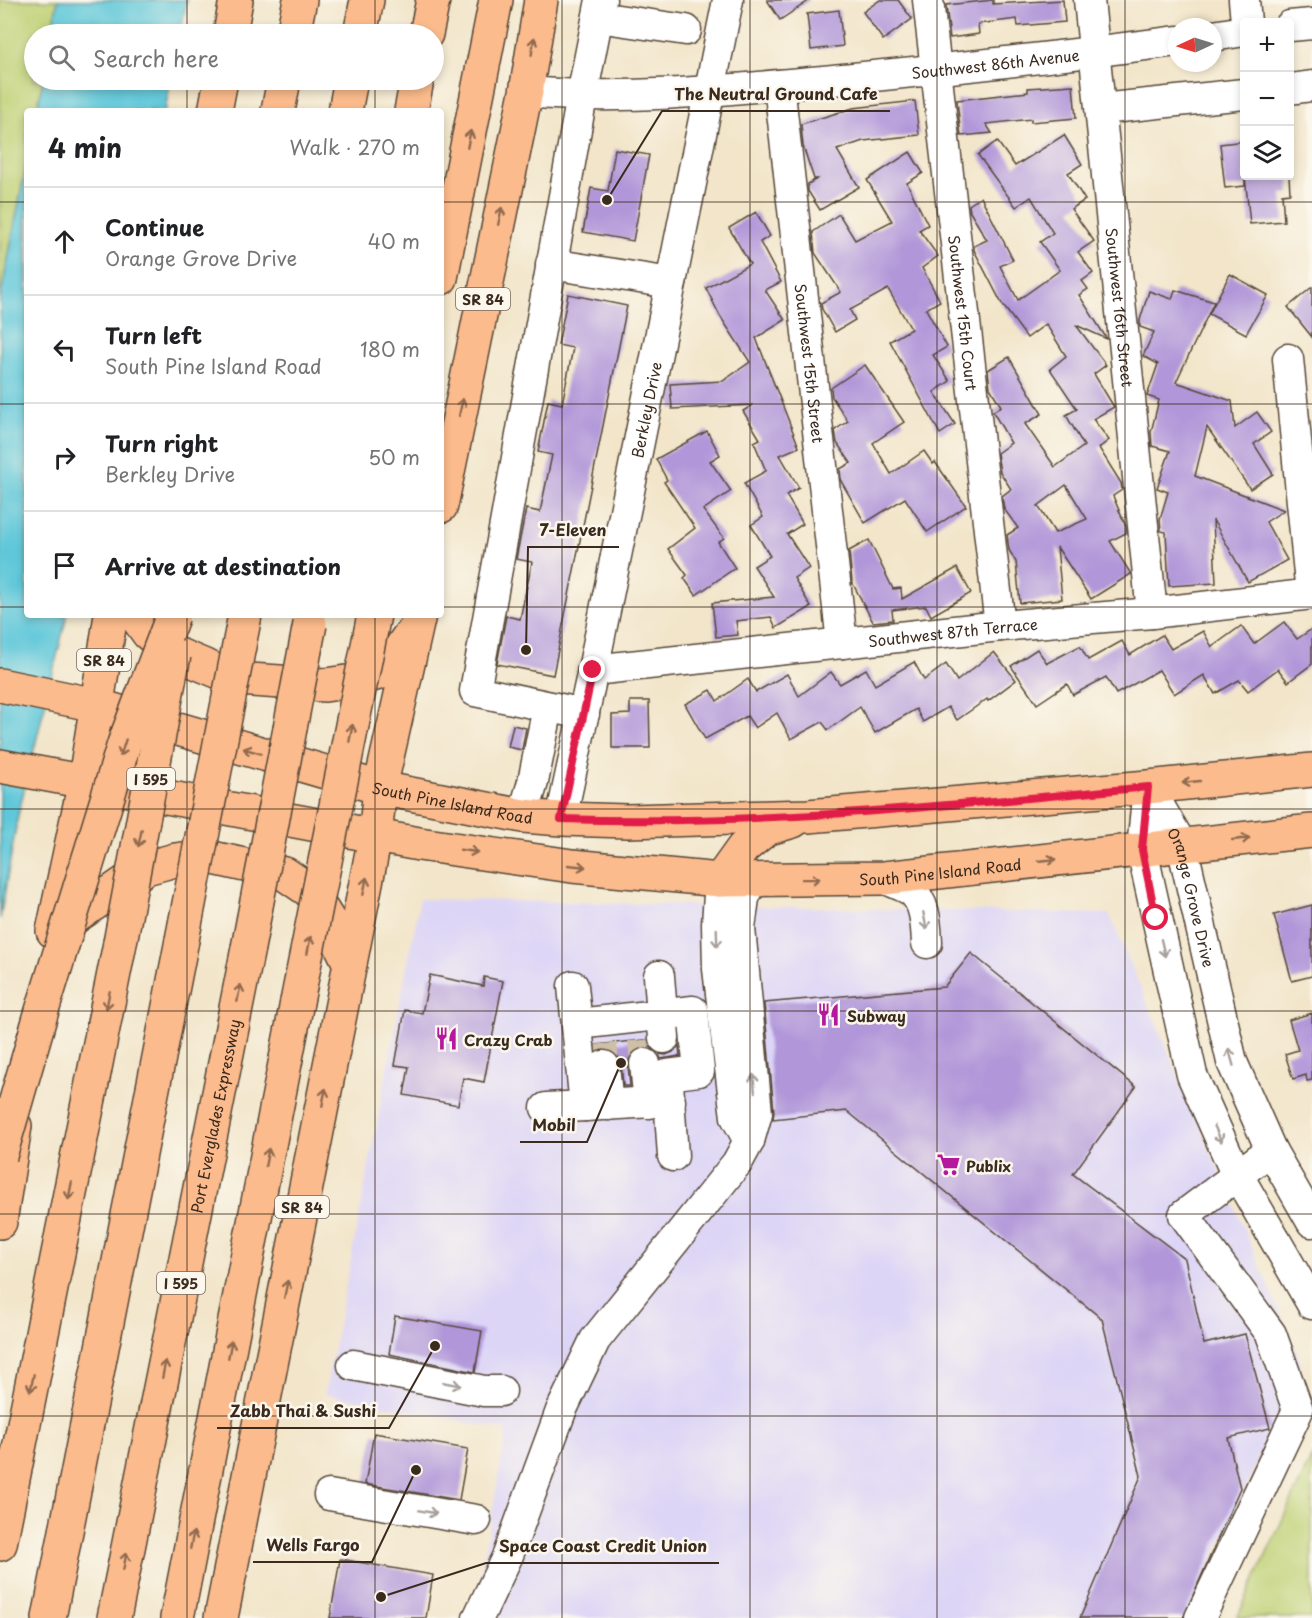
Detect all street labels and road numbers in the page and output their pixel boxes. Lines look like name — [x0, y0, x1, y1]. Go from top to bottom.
street label: Southwest 86th Avenue — [910, 42, 1081, 84]
street label: Southwest 16th Street — [1101, 227, 1140, 388]
street label: Southwest 15th Court — [944, 234, 984, 392]
street label: Southwest 15th Street — [790, 282, 831, 444]
road number: SR 84 — [456, 288, 510, 310]
street label: Berkley Drive — [625, 359, 666, 460]
street label: Southwest 87th Terrace — [867, 611, 1039, 652]
road number: SR 84 — [77, 649, 131, 671]
road number: I 595 — [127, 768, 175, 790]
street label: South Pine Island Road — [370, 775, 534, 828]
street label: Orange Grove Drive — [1162, 822, 1221, 969]
street label: South Pine Island Road — [859, 852, 1022, 890]
street label: Port Everglades Expressway — [184, 1017, 245, 1215]
road number: SR 84 — [275, 1196, 329, 1218]
road number: I 595 — [157, 1272, 205, 1294]

